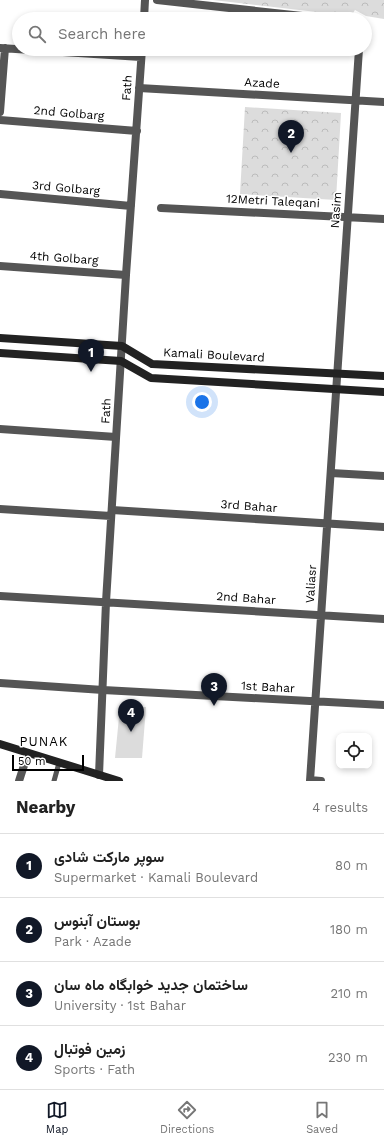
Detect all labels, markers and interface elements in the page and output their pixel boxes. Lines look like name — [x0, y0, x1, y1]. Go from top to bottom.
search box — [12, 12, 372, 56]
icon: search — [26, 23, 48, 45]
text: Search here — [58, 25, 146, 43]
street label: Fath — [119, 75, 135, 101]
street label: Azade — [244, 75, 280, 91]
street label: 2nd Golbarg — [33, 103, 106, 123]
pin: 2 — [278, 120, 304, 153]
street label: 3rd Golbarg — [31, 178, 101, 198]
street label: Nasim — [328, 191, 344, 229]
street label: 12Metri Taleqani — [226, 192, 320, 210]
street label: 4th Golbarg — [29, 249, 99, 267]
pin: 1 — [78, 339, 104, 372]
street label: Kamali Boulevard — [163, 345, 265, 365]
your location — [192, 392, 212, 412]
street label: Fath — [98, 398, 114, 424]
street label: 3rd Bahar — [220, 497, 278, 515]
street label: Valiasr — [303, 564, 319, 604]
street label: 2nd Bahar — [216, 589, 276, 607]
pin: 3 — [201, 673, 227, 706]
street label: 1st Bahar — [241, 679, 295, 695]
pin: 4 — [118, 699, 144, 732]
map controls — [336, 733, 372, 769]
button: locate — [336, 733, 372, 769]
district label: PUNAK — [20, 734, 68, 749]
scale bar — [12, 753, 84, 772]
text: 50 m — [18, 755, 45, 768]
text: Nearby — [16, 797, 75, 817]
text: 4 results — [312, 800, 368, 815]
text: سوپر مارکت شادی — [54, 848, 164, 866]
text: 1 — [26, 858, 32, 873]
text: 80 m — [335, 858, 368, 873]
text: Supermarket · Kamali Boulevard — [54, 870, 258, 885]
text: بوستان آبنوس — [54, 912, 140, 930]
text: 2 — [25, 922, 33, 937]
text: 180 m — [330, 922, 368, 937]
text: Park · Azade — [54, 934, 132, 949]
text: ساختمان جدید خوابگاه ماه سان — [54, 976, 248, 994]
text: 3 — [25, 986, 33, 1001]
text: 210 m — [330, 986, 368, 1001]
text: University · 1st Bahar — [54, 998, 186, 1013]
text: زمین فوتبال — [54, 1040, 125, 1058]
text: 4 — [25, 1050, 33, 1065]
text: 230 m — [328, 1050, 368, 1065]
text: Sports · Fath — [54, 1062, 135, 1077]
tab: Map — [46, 1099, 68, 1136]
tab: Directions — [160, 1099, 214, 1136]
tab: Saved — [306, 1099, 338, 1136]

